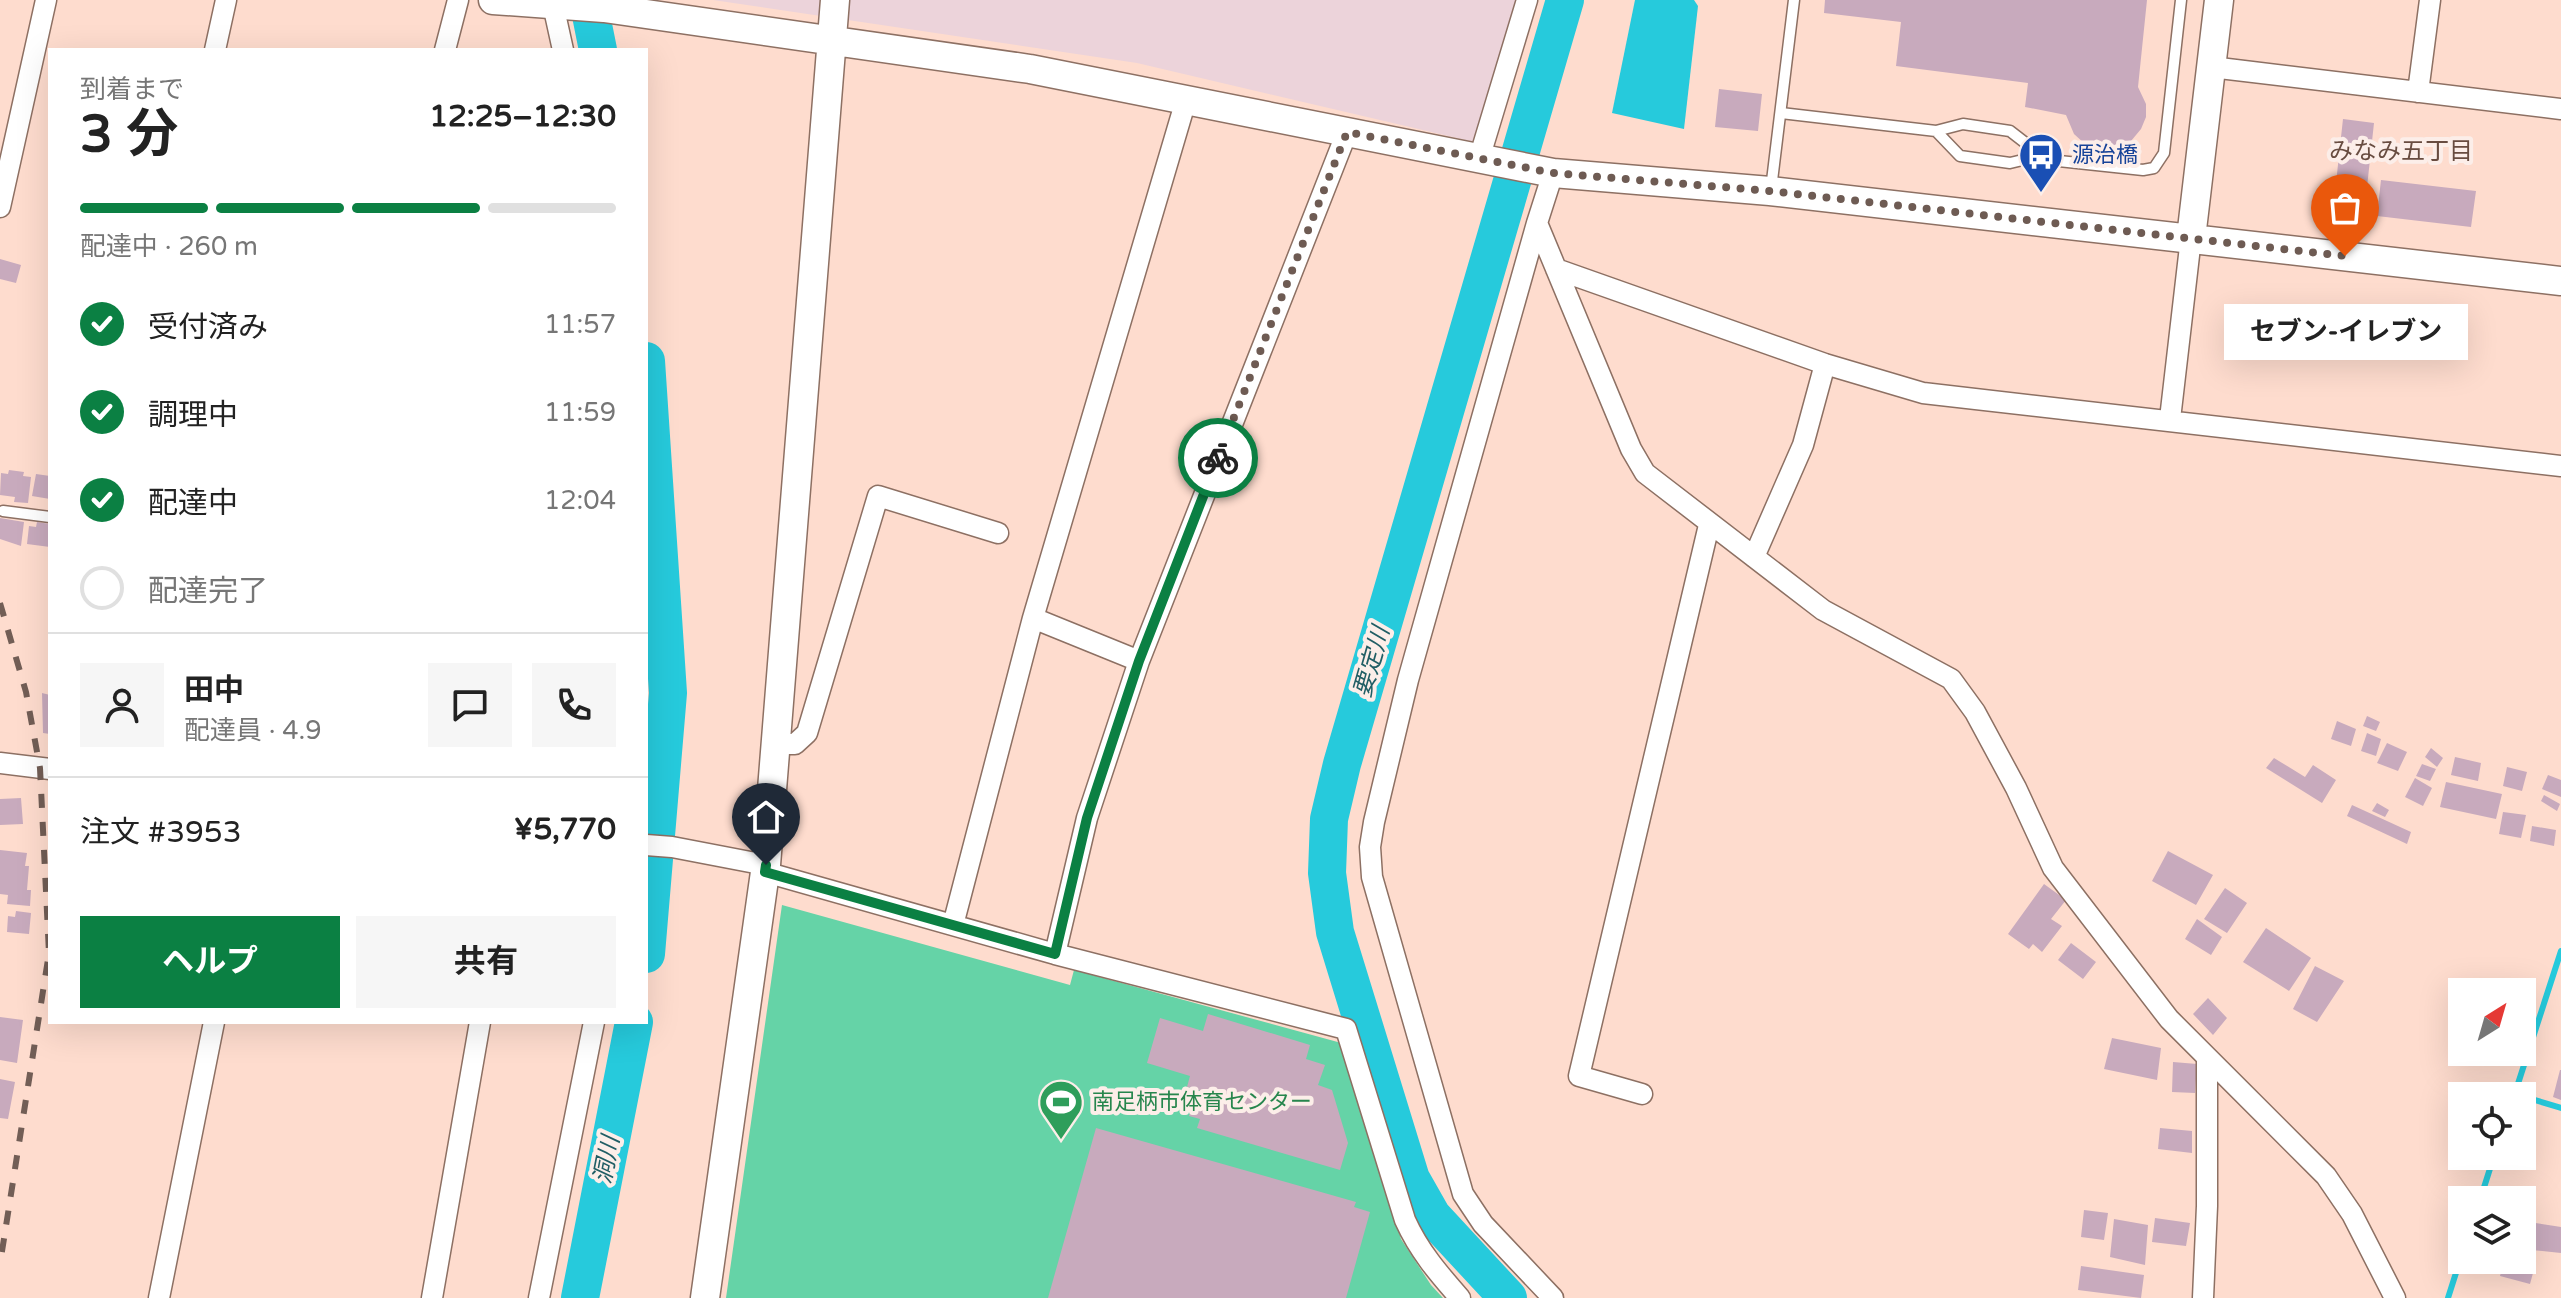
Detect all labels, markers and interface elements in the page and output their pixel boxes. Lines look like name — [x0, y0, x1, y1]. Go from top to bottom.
text: 到着まで — [80, 74, 184, 105]
text: 12:25–12:30 — [429, 98, 616, 135]
text: 3 分 — [80, 103, 178, 166]
bus stop icon: 源治橋 — [2017, 131, 2065, 194]
district label: みなみ五丁目 — [2329, 137, 2473, 166]
place label: 源治橋 — [2072, 142, 2138, 168]
pin — [2311, 174, 2379, 256]
icon: bag — [2323, 186, 2367, 230]
text: 配達中 · 260 m — [80, 231, 258, 262]
icon: check — [80, 302, 124, 346]
callout: セブン-イレブン — [2223, 304, 2467, 360]
text: 受付済み — [148, 309, 268, 346]
text: 11:57 — [544, 309, 616, 340]
text: セブン-イレブン — [2250, 316, 2442, 347]
icon: check — [80, 390, 124, 434]
text: 調理中 — [148, 397, 238, 434]
text: 11:59 — [544, 397, 616, 428]
courier — [1178, 418, 1258, 498]
icon: bike — [1196, 436, 1240, 480]
icon: check — [80, 478, 124, 522]
text: 配達中 — [148, 485, 238, 522]
text: 12:04 — [544, 485, 616, 516]
text: 配達完了 — [148, 573, 268, 610]
water label: 要定川 — [1348, 621, 1397, 701]
button: person — [80, 663, 164, 747]
button: chat — [428, 663, 512, 747]
button: phone — [532, 663, 616, 747]
text: 田中 — [184, 672, 244, 709]
text: 配達員 · 4.9 — [184, 715, 322, 746]
pin — [732, 783, 800, 865]
icon: home — [744, 795, 788, 839]
text: ¥5,770 — [514, 811, 616, 848]
text: 注文 #3953 — [80, 814, 242, 851]
button: ヘルプ — [80, 916, 340, 1008]
button: 共有 — [356, 916, 616, 1008]
north arrow — [2448, 978, 2536, 1066]
map controls — [2448, 978, 2536, 1274]
sports icon: 南足柄市体育センター — [1037, 1078, 1085, 1141]
button: locate — [2448, 1082, 2536, 1170]
place label: 南足柄市体育センター — [1092, 1089, 1312, 1115]
water label: 洞川 — [588, 1131, 626, 1186]
button: layers — [2448, 1186, 2536, 1274]

